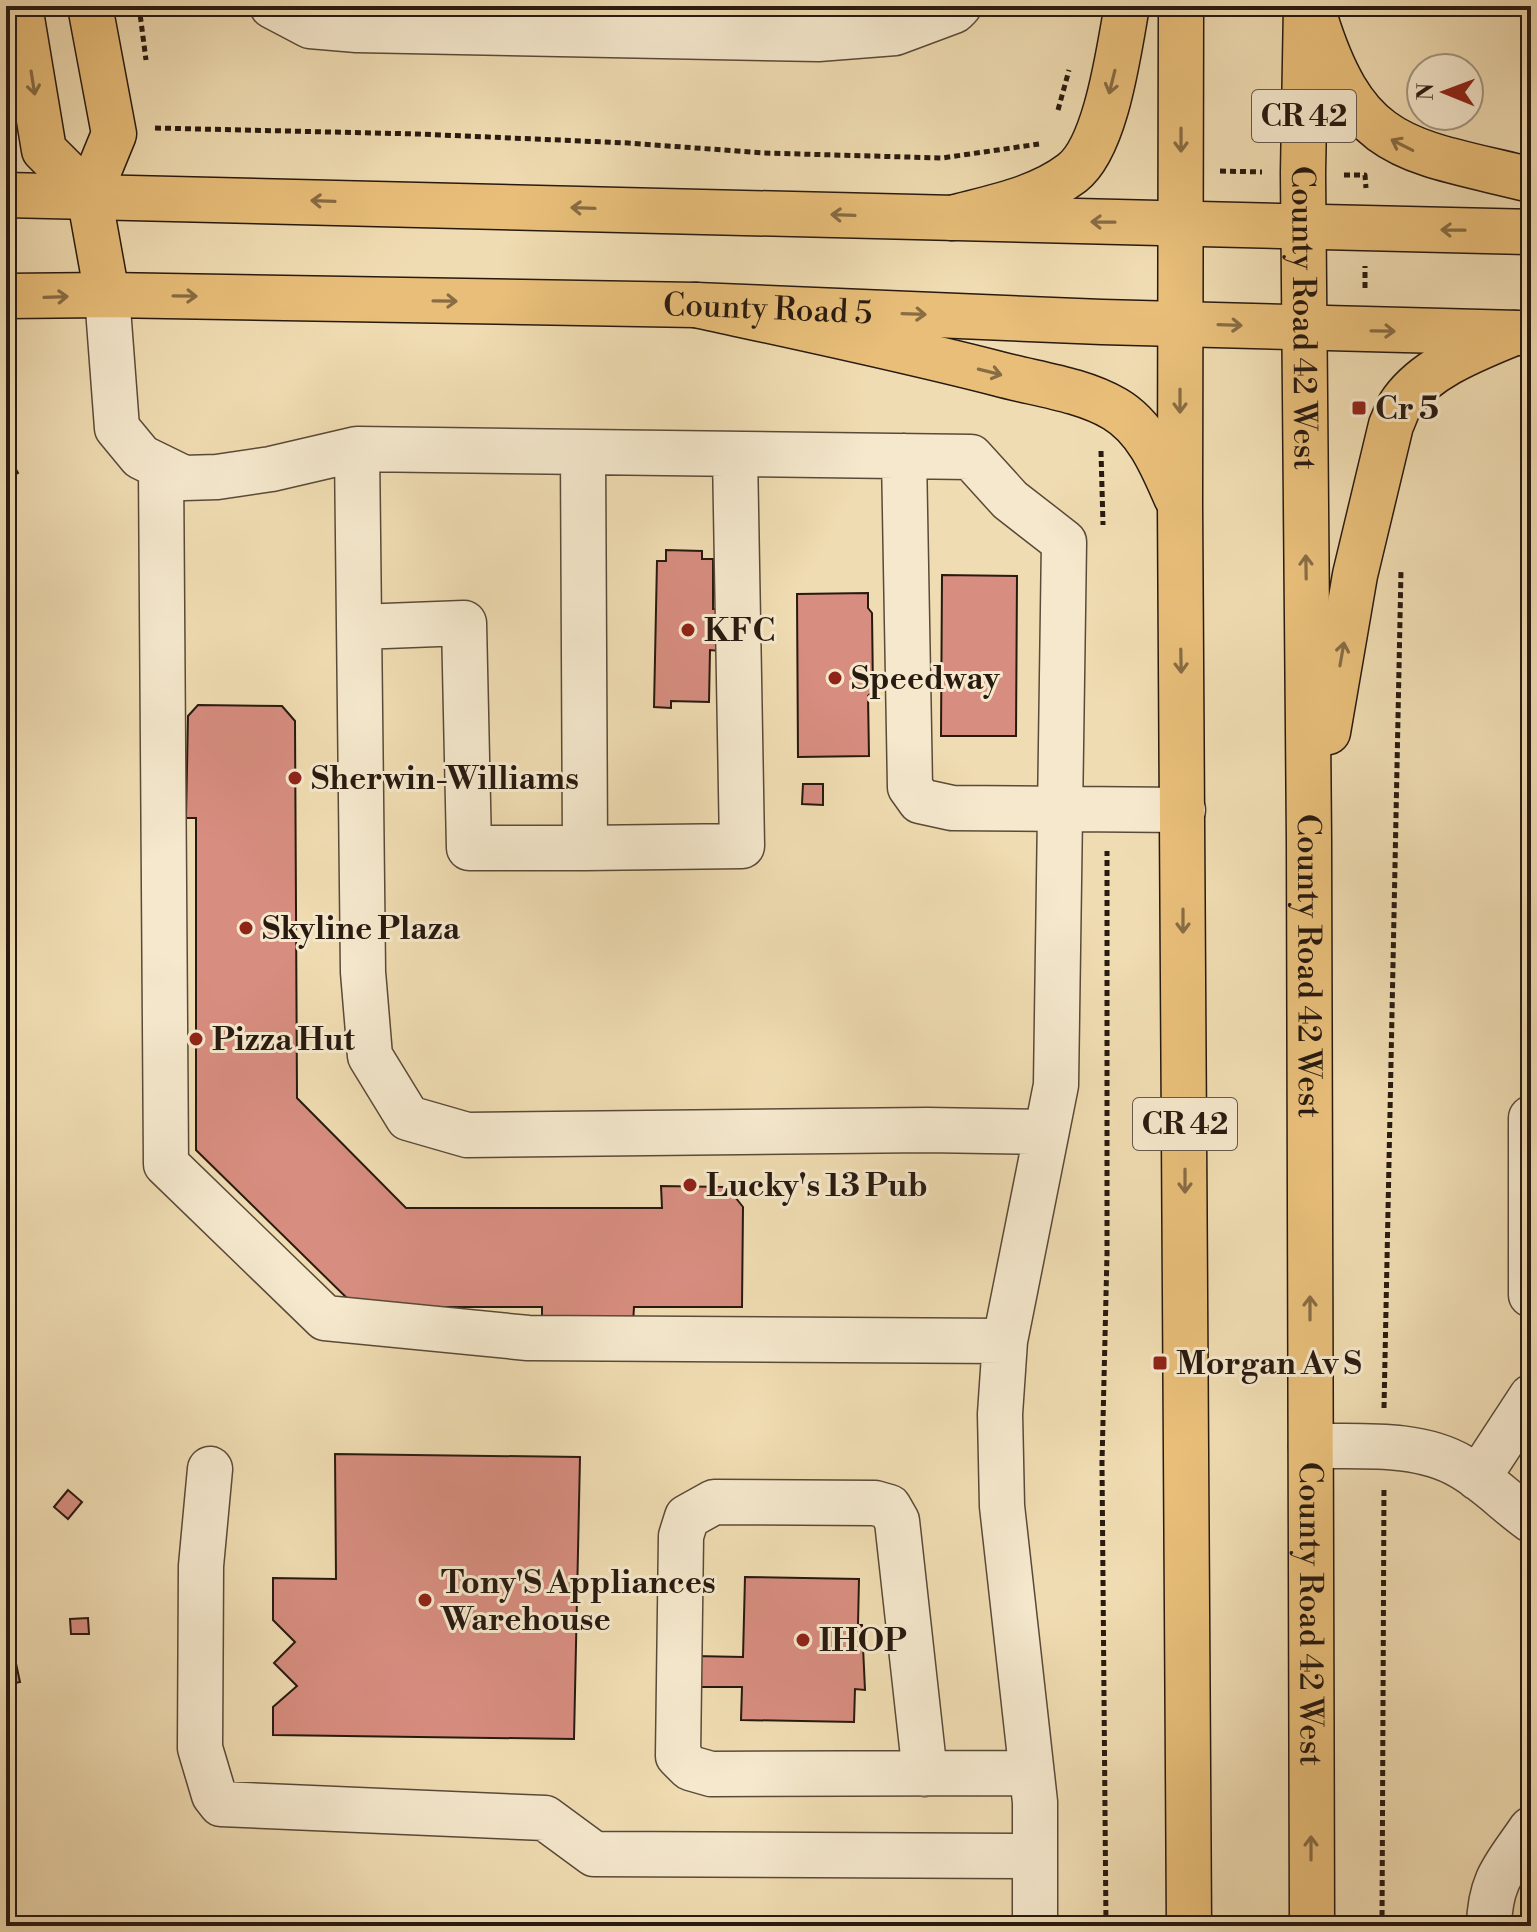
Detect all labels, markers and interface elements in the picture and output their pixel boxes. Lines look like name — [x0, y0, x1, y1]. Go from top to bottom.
north arrow — [1405, 52, 1485, 132]
one-way arrow — [1104, 69, 1119, 95]
one-way arrow — [26, 70, 41, 95]
text: N — [1413, 82, 1440, 101]
road number: CR 42 — [1252, 90, 1356, 142]
one-way arrow — [1173, 126, 1189, 153]
one-way arrow — [1391, 136, 1414, 152]
street label: County Road 42 West — [1282, 166, 1325, 470]
one-way arrow — [310, 194, 337, 209]
one-way arrow — [570, 201, 597, 216]
one-way arrow — [830, 207, 857, 223]
one-way arrow — [1090, 214, 1117, 229]
one-way arrow — [1440, 223, 1467, 238]
street label: County Road 5 — [663, 285, 873, 333]
one-way arrow — [42, 289, 69, 304]
one-way arrow — [171, 289, 198, 304]
one-way arrow — [431, 293, 458, 309]
one-way arrow — [900, 307, 927, 322]
one-way arrow — [1216, 318, 1243, 333]
one-way arrow — [1369, 323, 1396, 339]
one-way arrow — [977, 365, 1003, 380]
one-way arrow — [1172, 387, 1188, 414]
place label: Cr 5 — [1375, 389, 1439, 429]
marker: Cr 5 — [1350, 399, 1368, 417]
one-way arrow — [1298, 554, 1314, 581]
place label: KFC — [704, 611, 775, 651]
marker: KFC — [679, 621, 697, 639]
one-way arrow — [1335, 641, 1350, 667]
one-way arrow — [1173, 647, 1189, 674]
place label: Speedway — [851, 659, 1001, 699]
marker: Speedway — [826, 669, 844, 687]
place label: Sherwin-Williams — [311, 759, 579, 799]
marker: Sherwin-Williams — [286, 769, 304, 787]
street label: County Road 42 West — [1288, 814, 1329, 1118]
one-way arrow — [1175, 907, 1191, 934]
place label: Skyline Plaza — [262, 909, 461, 949]
marker: Skyline Plaza — [237, 919, 255, 937]
place label: Pizza Hut — [212, 1020, 356, 1060]
marker: Pizza Hut — [187, 1030, 205, 1048]
road number: CR 42 — [1133, 1098, 1237, 1150]
place label: Lucky's 13 Pub — [706, 1166, 928, 1206]
one-way arrow — [1177, 1167, 1193, 1194]
marker: Lucky's 13 Pub — [681, 1176, 699, 1194]
one-way arrow — [1302, 1295, 1318, 1322]
place label: Morgan Av S — [1176, 1344, 1362, 1384]
marker: Morgan Av S — [1151, 1354, 1169, 1372]
street label: County Road 42 West — [1290, 1462, 1331, 1766]
place label: Tony'S Appliances Warehouse — [440, 1563, 716, 1640]
marker: Tony'S Appliances Warehouse — [416, 1591, 434, 1609]
place label: IHOP — [819, 1621, 907, 1661]
marker: IHOP — [794, 1631, 812, 1649]
one-way arrow — [1303, 1835, 1319, 1862]

